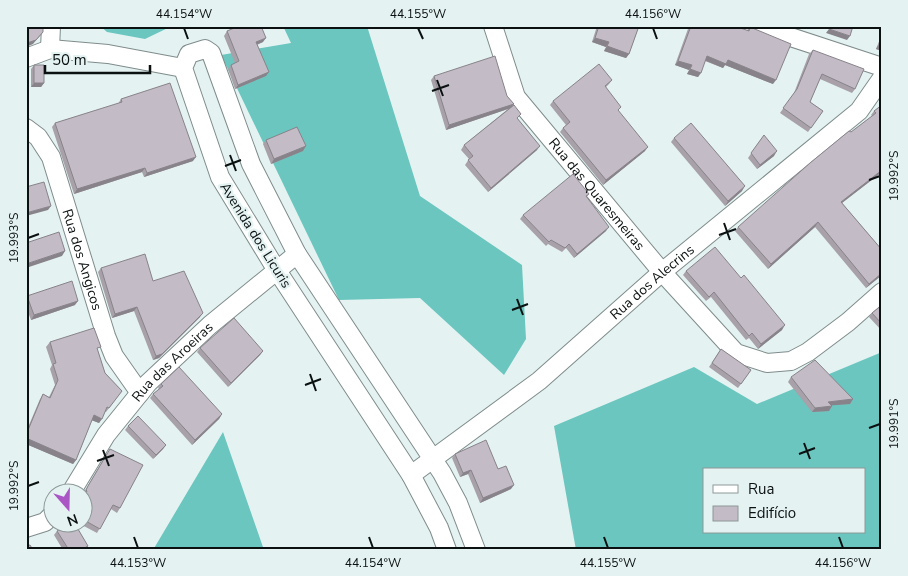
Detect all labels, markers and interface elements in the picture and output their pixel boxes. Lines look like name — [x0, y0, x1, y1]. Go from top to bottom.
text: 44.154°W — [156, 6, 212, 22]
text: 44.155°W — [390, 6, 446, 22]
text: 44.156°W — [625, 6, 681, 22]
scale bar — [45, 42, 150, 74]
text: 50 m — [52, 50, 87, 70]
street label: Rua das Quaresmeiras — [544, 134, 649, 255]
text: 19.992°S — [886, 151, 902, 201]
street label: Avenida dos Licuris — [215, 179, 296, 292]
street label: Rua dos Angicos — [57, 207, 107, 313]
text: 19.993°S — [6, 213, 22, 263]
street label: Rua dos Alecrins — [606, 240, 699, 324]
street label: Rua das Aroeiras — [128, 318, 217, 406]
text: 19.991°S — [886, 399, 902, 449]
text: 19.992°S — [6, 461, 22, 511]
legend — [703, 468, 866, 534]
text: Rua — [748, 479, 774, 499]
north arrow — [42, 484, 92, 534]
text: Edifício — [748, 503, 796, 523]
text: N — [64, 509, 80, 530]
text: 44.153°W — [110, 555, 166, 571]
text: 44.154°W — [345, 555, 401, 571]
text: 44.155°W — [580, 555, 636, 571]
text: 44.156°W — [815, 555, 871, 571]

